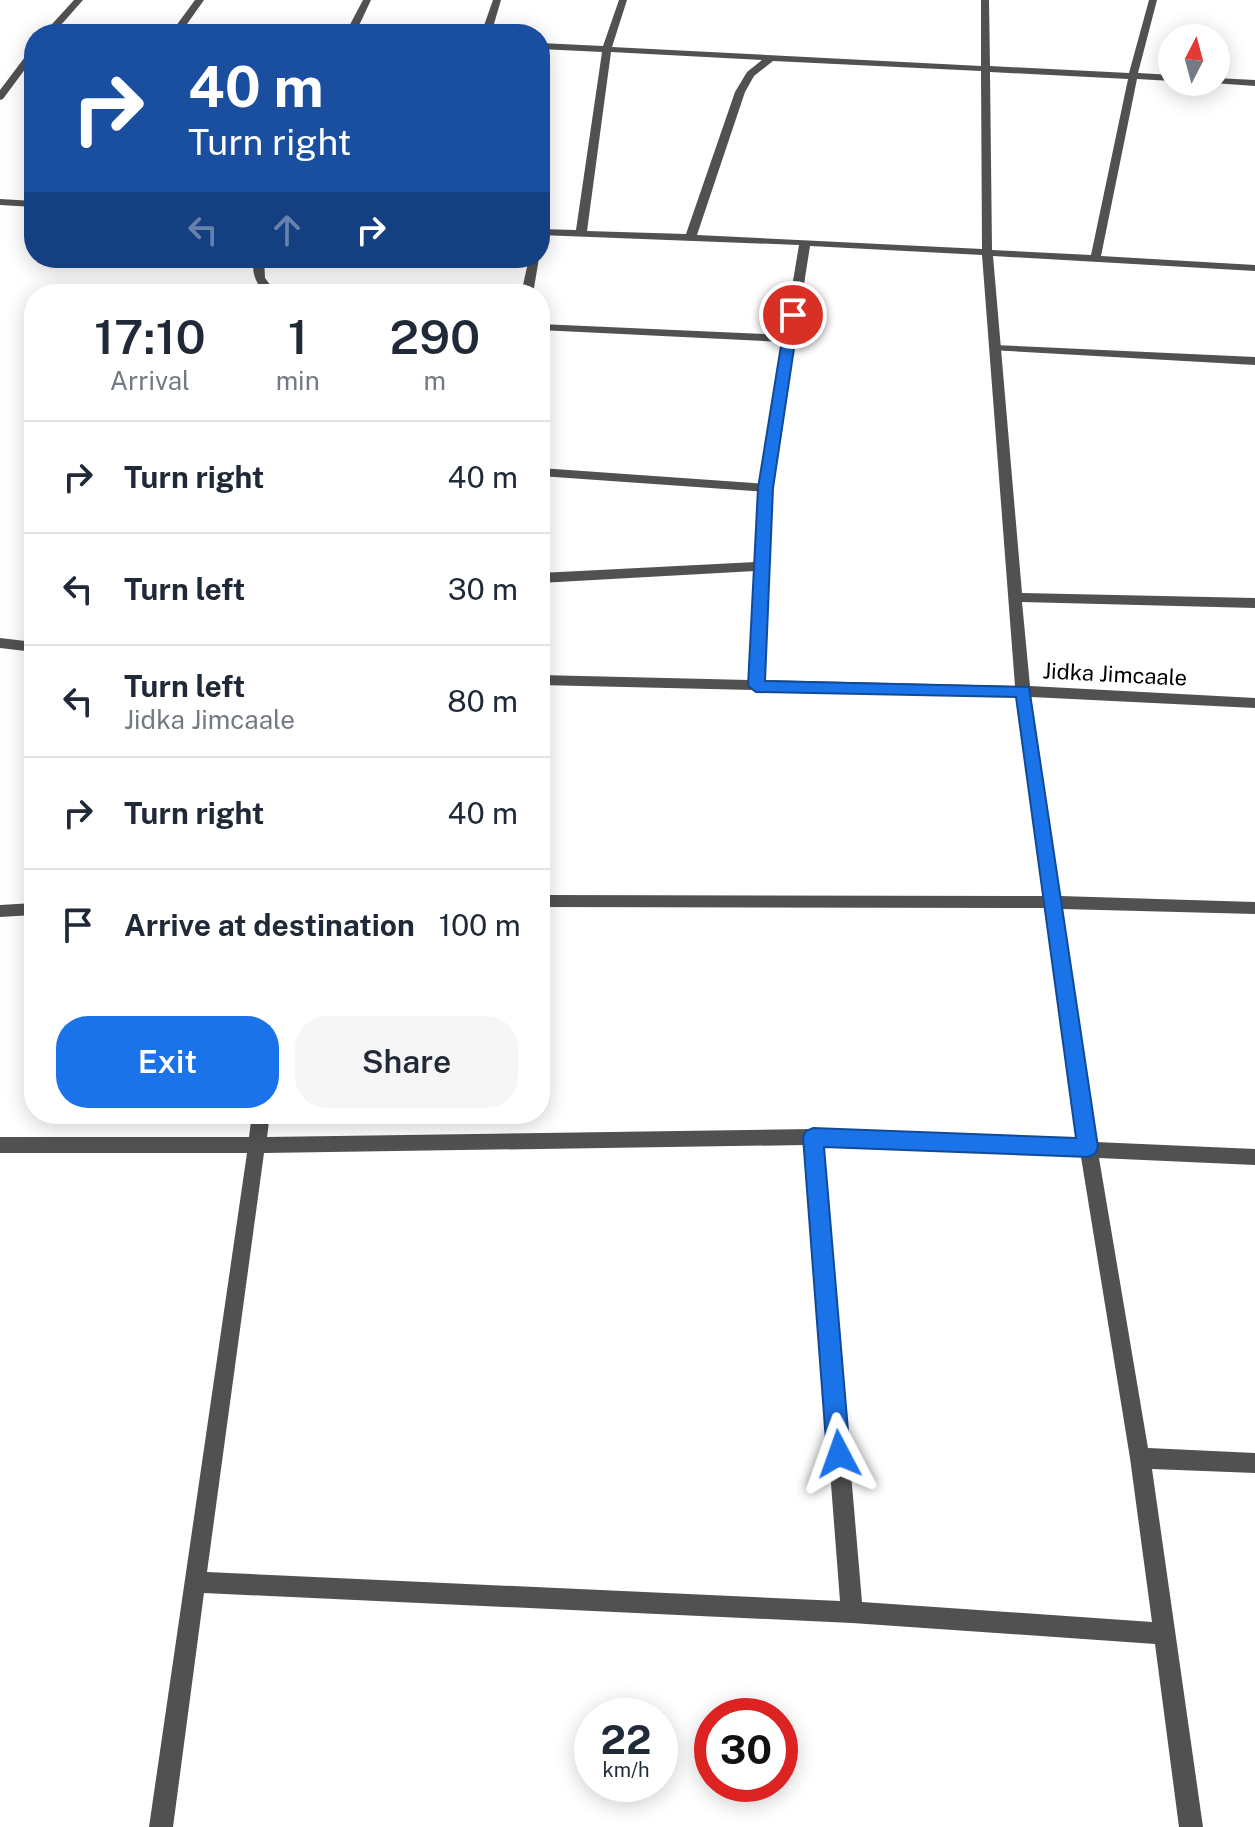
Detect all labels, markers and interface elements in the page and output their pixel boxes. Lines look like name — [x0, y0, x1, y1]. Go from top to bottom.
north arrow — [1158, 24, 1230, 96]
map controls — [1158, 24, 1230, 96]
text: 40 m — [188, 54, 324, 120]
icon: right — [56, 56, 160, 160]
text: Turn right — [188, 121, 351, 163]
icon: left — [181, 208, 225, 252]
icon: ahead — [265, 208, 309, 252]
icon: right — [349, 208, 393, 252]
pin — [759, 281, 827, 349]
icon: arrive — [771, 293, 815, 337]
text: 17:10 — [94, 308, 206, 365]
text: 1 — [288, 308, 308, 365]
text: 290 — [390, 308, 480, 365]
text: Arrival — [110, 365, 190, 396]
text: min — [276, 365, 320, 396]
text: m — [424, 365, 446, 396]
icon: right — [56, 455, 100, 499]
text: Turn right — [124, 459, 264, 495]
text: 40 m — [448, 459, 518, 495]
icon: left — [56, 567, 100, 611]
text: Turn left — [124, 571, 245, 607]
text: 30 m — [448, 571, 518, 607]
street label: Jidka Jimcaale — [1042, 657, 1188, 691]
text: Turn left — [124, 668, 245, 704]
icon: left — [56, 679, 100, 723]
text: 80 m — [447, 683, 518, 719]
text: Jidka Jimcaale — [124, 704, 295, 735]
icon: right — [56, 791, 100, 835]
text: Turn right — [124, 795, 264, 831]
text: 40 m — [448, 795, 518, 831]
icon: arrive — [56, 903, 100, 947]
text: Arrive at destination — [124, 907, 415, 943]
text: 100 m — [439, 907, 521, 943]
button: Exit — [56, 1016, 279, 1108]
button: Share — [295, 1016, 518, 1108]
position arrow — [797, 1412, 881, 1496]
speed limit sign: 30 — [694, 1698, 798, 1802]
text: 22 — [601, 1716, 651, 1763]
text: km/h — [602, 1758, 650, 1782]

